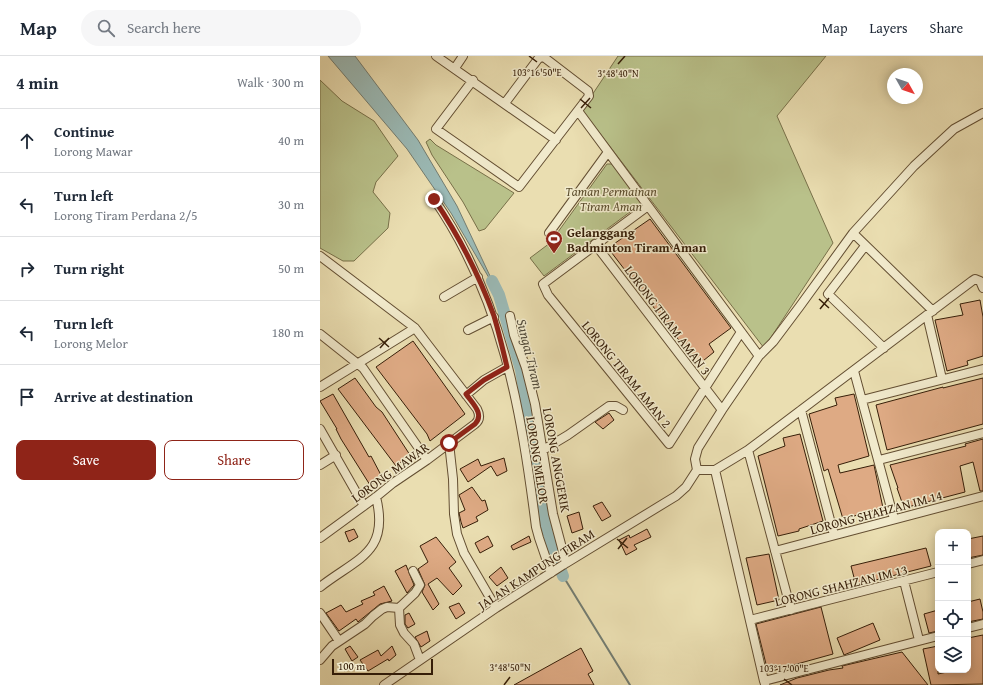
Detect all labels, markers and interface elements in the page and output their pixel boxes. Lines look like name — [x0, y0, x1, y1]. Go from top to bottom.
search box — [81, 10, 361, 46]
text: Map — [20, 14, 57, 42]
icon: search — [95, 17, 117, 39]
text: Search here — [127, 17, 201, 38]
text: Map — [822, 18, 848, 38]
text: Layers — [870, 18, 908, 38]
text: Share — [930, 18, 963, 38]
text: 103°16'50"E — [512, 65, 562, 80]
text: 3°48'40"N — [597, 66, 639, 81]
north arrow — [887, 68, 923, 104]
text: 4 min — [16, 70, 58, 95]
text: Walk · 300 m — [237, 73, 304, 92]
text: Continue — [54, 121, 115, 142]
icon: ahead — [16, 130, 38, 152]
text: 40 m — [278, 131, 304, 150]
text: Lorong Mawar — [54, 142, 133, 161]
park label: Taman Permainan Tiram Aman — [565, 182, 657, 216]
text: Turn left — [54, 185, 113, 206]
route end — [425, 190, 443, 208]
icon: left — [16, 194, 38, 216]
text: 30 m — [278, 195, 304, 214]
text: Lorong Tiram Perdana 2/5 — [54, 206, 198, 225]
place label: Gelanggang Badminton Tiram Aman — [567, 223, 707, 257]
sports icon: Gelanggang Badminton Tiram Aman — [544, 229, 564, 254]
icon: right — [16, 258, 38, 280]
text: Turn right — [54, 258, 125, 279]
text: 50 m — [278, 259, 304, 278]
street label: LORONG TIRAM AMAN 3 — [620, 262, 715, 379]
text: Turn left — [54, 313, 113, 334]
water label: Sungai Tiram — [512, 317, 548, 391]
street label: LORONG TIRAM AMAN 2 — [577, 317, 676, 432]
icon: left — [16, 322, 38, 344]
text: 180 m — [272, 323, 304, 342]
text: Lorong Melor — [54, 334, 128, 353]
icon: arrive — [16, 386, 38, 408]
text: Arrive at destination — [54, 386, 193, 407]
street label: LORONG ANGGERIK — [538, 406, 575, 514]
street label: LORONG MELOR — [521, 415, 554, 505]
route start — [440, 434, 458, 452]
street label: LORONG MAWAR — [348, 437, 433, 507]
button: Save — [16, 440, 156, 480]
button: Share — [164, 440, 304, 480]
street label: LORONG SHAHZAN IM 14 — [808, 486, 944, 539]
street label: JALAN KAMPUNG TIRAM — [473, 524, 599, 615]
map controls — [935, 529, 971, 673]
button: + — [935, 529, 971, 565]
street label: LORONG SHAHZAN IM 13 — [773, 560, 910, 611]
button: − — [935, 565, 971, 601]
button: locate — [935, 601, 971, 637]
button: layers — [935, 637, 971, 673]
scale bar — [332, 657, 433, 676]
text: 100 m — [338, 658, 365, 674]
text: 3°48'50"N — [489, 660, 531, 675]
text: 103°17'00"E — [759, 661, 809, 676]

